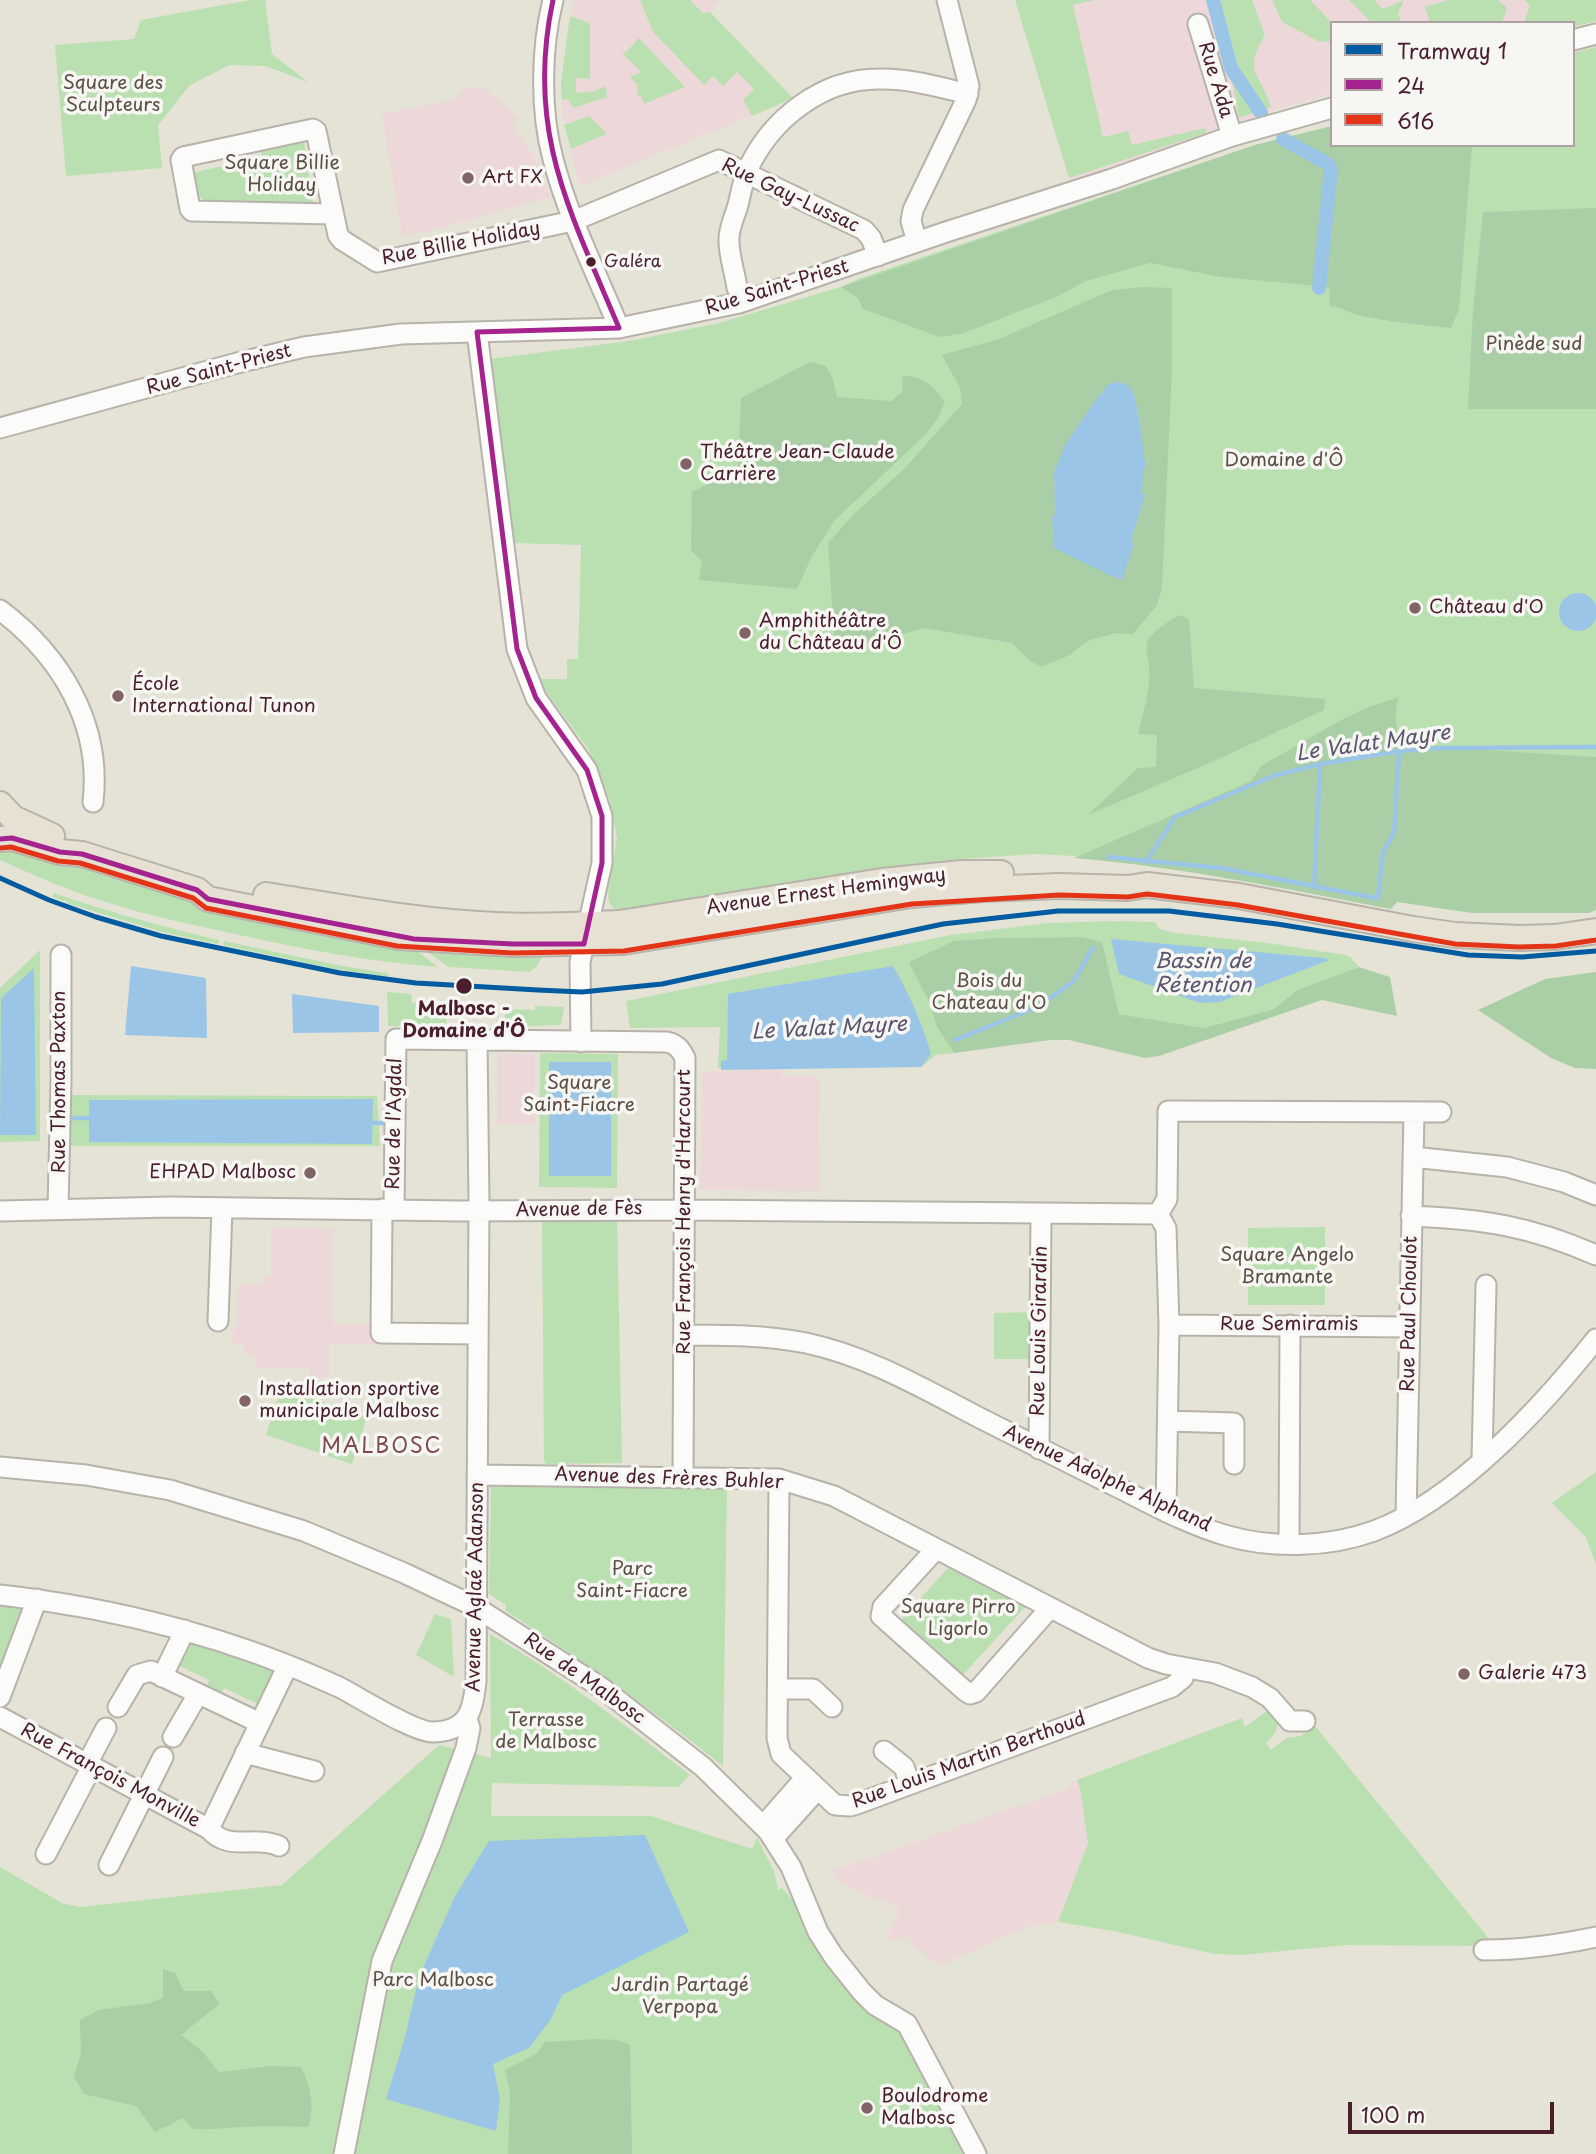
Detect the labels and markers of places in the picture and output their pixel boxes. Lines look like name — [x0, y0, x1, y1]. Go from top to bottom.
place label: Art FX — [482, 167, 543, 189]
marker: Art FX — [460, 170, 476, 186]
place label: Galéra — [604, 252, 661, 272]
marker: Galéra — [584, 255, 598, 269]
place label: Théâtre Jean-Claude Carrière — [700, 442, 895, 486]
marker: Théâtre Jean-Claude Carrière — [678, 456, 694, 472]
place label: Château d'O — [1429, 597, 1544, 619]
marker: Château d'O — [1407, 600, 1423, 616]
place label: Amphithéâtre du Château d'Ô — [759, 611, 902, 655]
marker: Amphithéâtre du Château d'Ô — [737, 625, 753, 641]
place label: École International Tunon — [132, 674, 316, 718]
marker: École International Tunon — [110, 688, 126, 704]
marker: Malbosc - Domaine d'Ô — [454, 976, 474, 996]
place label: Malbosc - Domaine d'Ô — [403, 999, 525, 1043]
place label: EHPAD Malbosc — [149, 1162, 296, 1184]
marker: EHPAD Malbosc — [302, 1165, 318, 1181]
place label: Installation sportive municipale Malbosc — [259, 1379, 440, 1423]
marker: Installation sportive municipale Malbosc — [237, 1393, 253, 1409]
place label: Galerie 473 — [1478, 1663, 1587, 1685]
marker: Galerie 473 — [1456, 1666, 1472, 1682]
place label: Boulodrome Malbosc — [881, 2086, 988, 2130]
marker: Boulodrome Malbosc — [859, 2100, 875, 2116]

